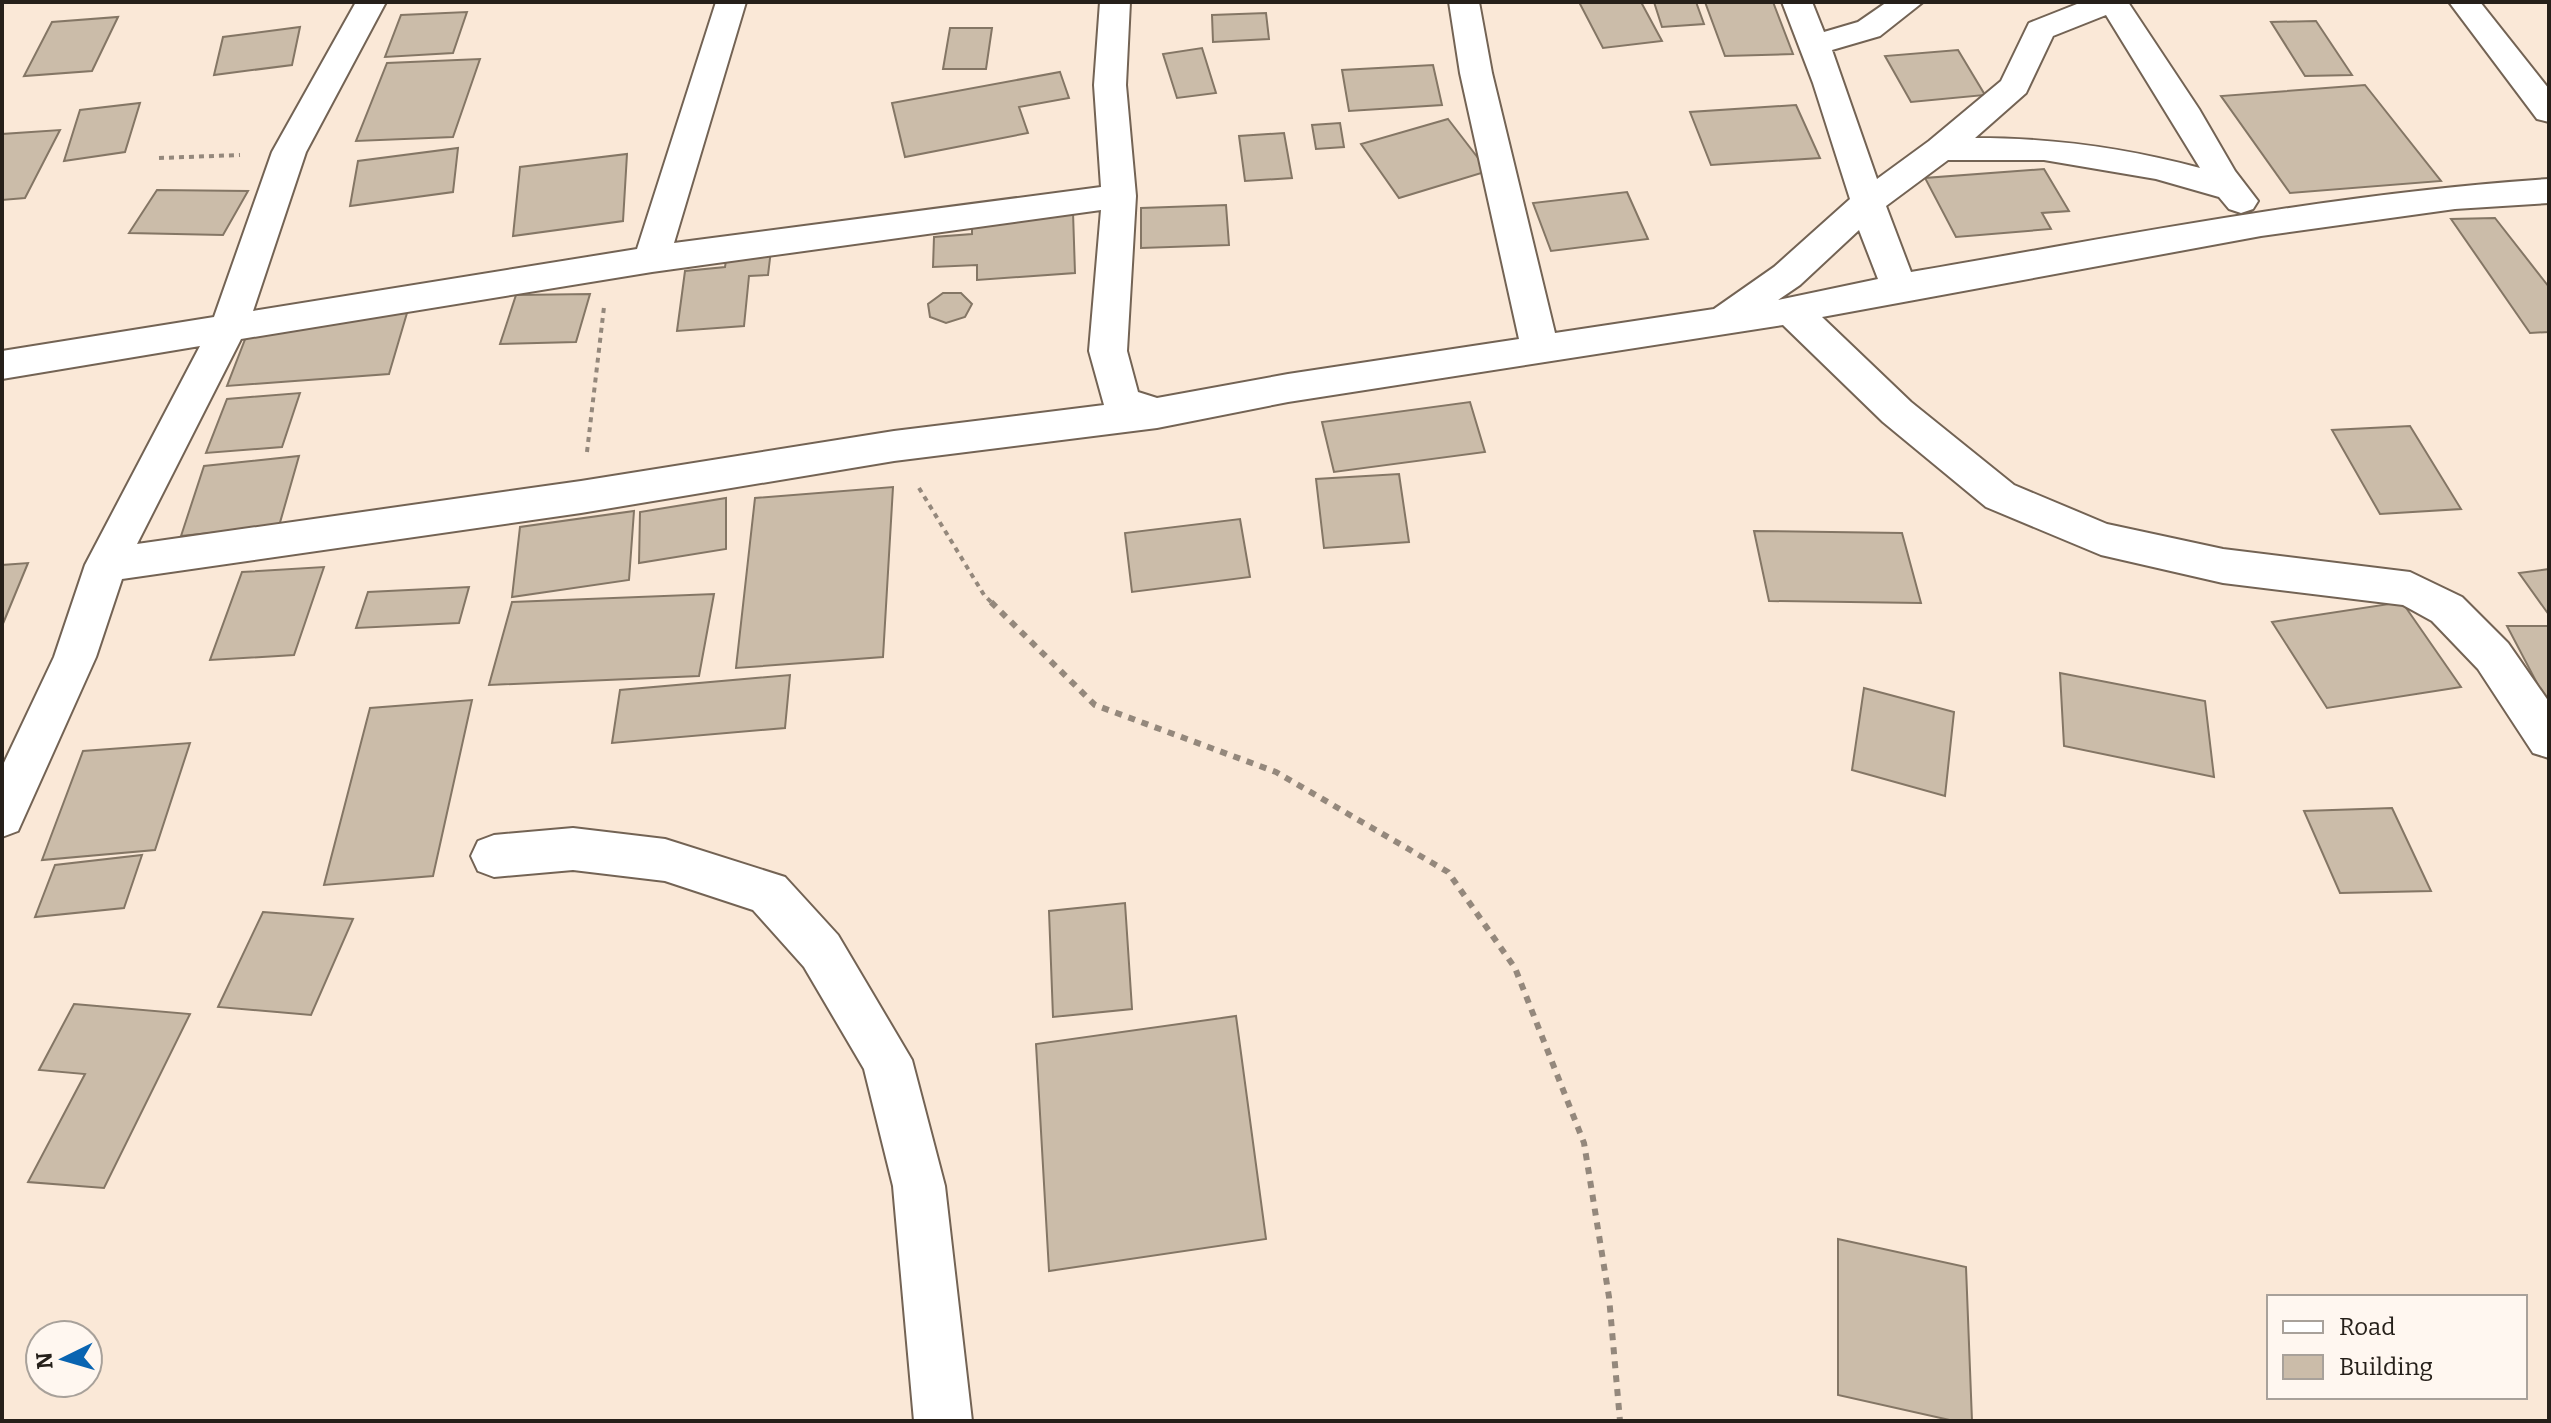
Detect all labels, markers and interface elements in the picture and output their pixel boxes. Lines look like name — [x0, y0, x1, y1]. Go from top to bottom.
legend — [2267, 1295, 2527, 1399]
text: Road — [2339, 1313, 2395, 1341]
north arrow — [24, 1319, 104, 1399]
text: N — [30, 1351, 59, 1370]
text: Building — [2339, 1353, 2433, 1381]

